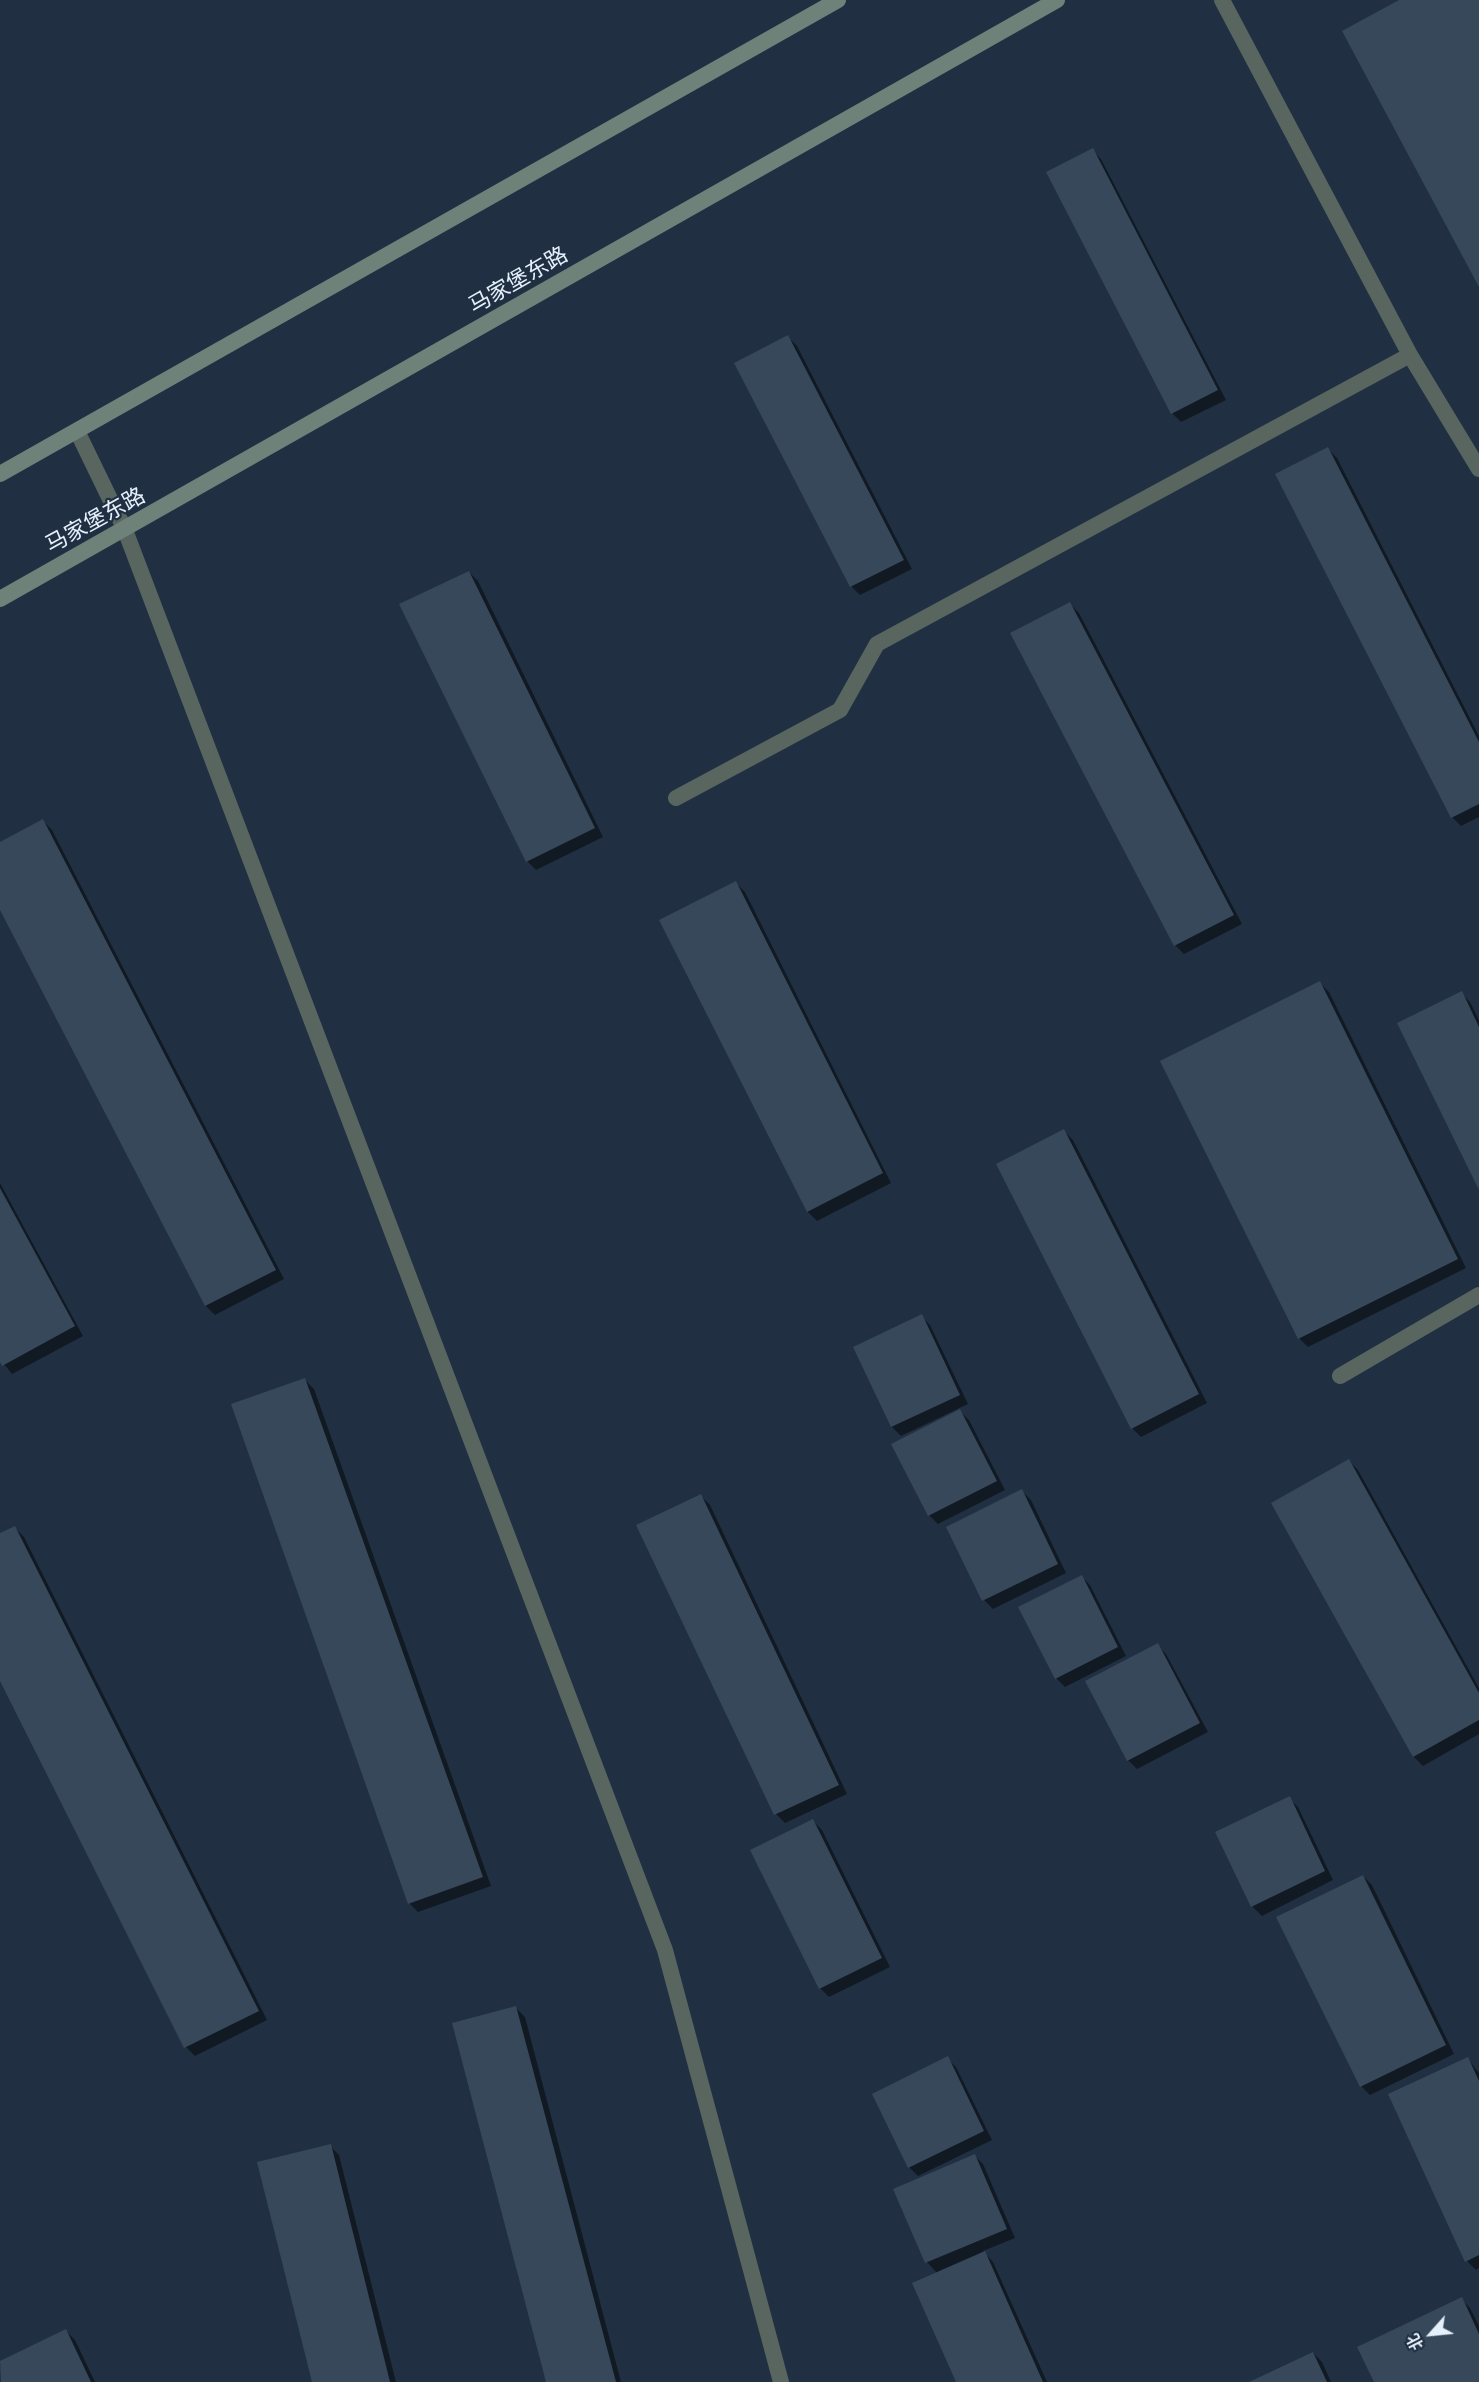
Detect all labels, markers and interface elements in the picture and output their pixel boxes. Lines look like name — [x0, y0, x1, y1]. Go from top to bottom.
street label: 马家堡东路 — [464, 241, 572, 319]
street label: 马家堡东路 — [40, 482, 150, 558]
north arrow — [1401, 2304, 1461, 2364]
text: 北 — [1402, 2331, 1427, 2354]

